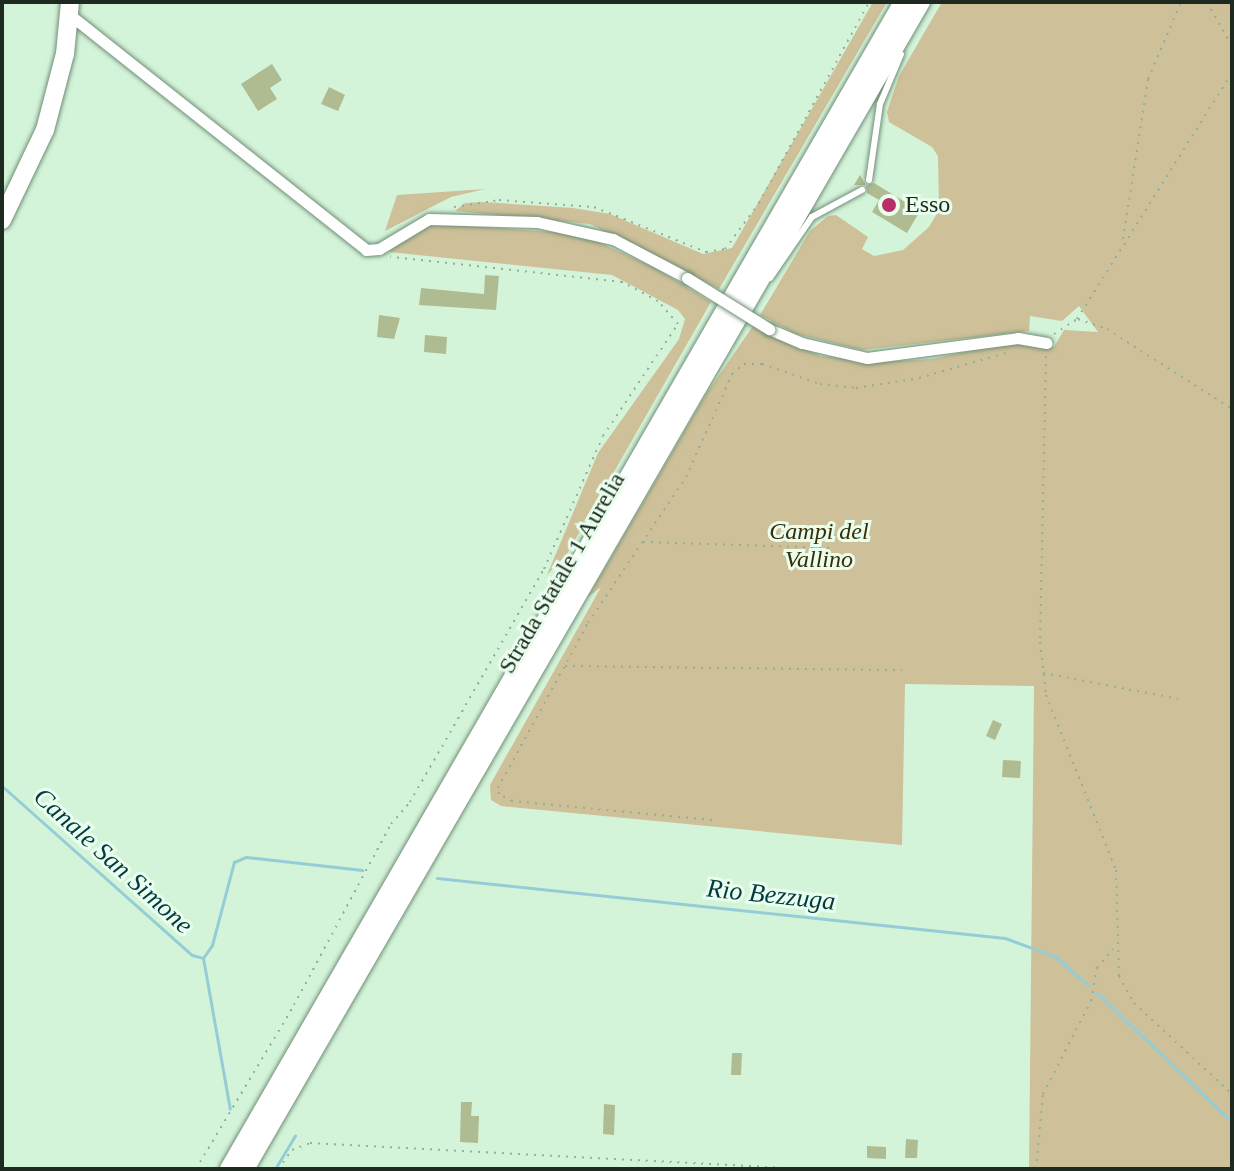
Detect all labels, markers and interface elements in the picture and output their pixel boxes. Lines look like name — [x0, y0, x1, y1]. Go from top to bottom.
place label: Esso — [905, 191, 950, 219]
marker: Esso — [880, 196, 898, 214]
street label: Strada Statale 1 Aurelia — [492, 467, 632, 679]
park label: Campi del Vallino — [769, 518, 869, 574]
water label: Canale San Simone — [27, 781, 199, 941]
water label: Rio Bezzuga — [705, 873, 837, 917]

